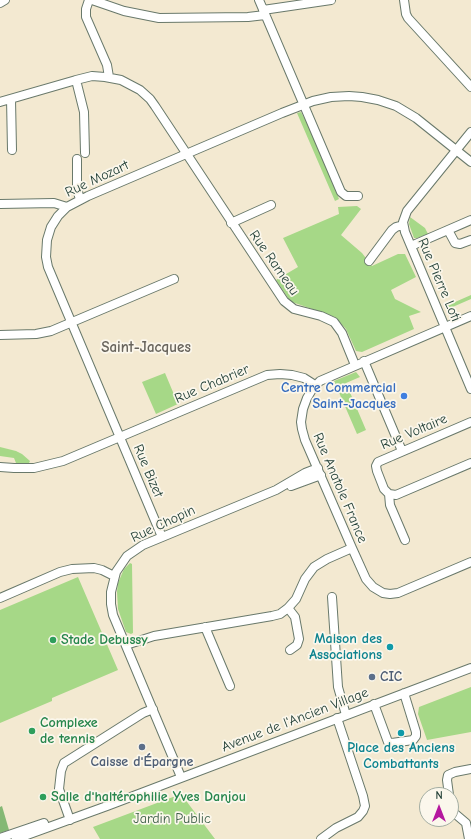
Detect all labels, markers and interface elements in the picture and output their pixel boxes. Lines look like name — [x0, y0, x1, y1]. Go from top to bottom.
street label: Rue Mozart — [62, 157, 132, 201]
street label: Rue Rameau — [245, 227, 303, 299]
street label: Rue Pierre Loti — [414, 236, 464, 324]
district label: Saint-Jacques — [101, 339, 191, 357]
street label: Rue Chabrier — [172, 361, 252, 407]
place label: Centre Commercial Saint-Jacques — [281, 380, 396, 412]
marker: Centre Commercial Saint-Jacques — [399, 391, 409, 401]
street label: Rue Voltaire — [378, 410, 450, 454]
street label: Rue Anatole France — [309, 430, 371, 546]
street label: Rue Bizet — [129, 442, 167, 500]
street label: Rue Chopin — [128, 502, 198, 546]
place label: Maison des Associations — [309, 631, 382, 664]
place label: Stade Debussy — [61, 632, 148, 648]
marker: Stade Debussy — [48, 635, 58, 645]
marker: Maison des Associations — [385, 642, 395, 652]
place label: CIC — [380, 669, 402, 685]
marker: CIC — [367, 672, 377, 682]
street label: Avenue de l'Ancien Village — [219, 684, 371, 756]
place label: Complexe de tennis — [40, 715, 98, 748]
marker: Complexe de tennis — [27, 726, 37, 736]
marker: Place des Anciens Combattants — [396, 728, 406, 738]
place label: Place des Anciens Combattants — [347, 740, 455, 772]
marker: Caisse d'Épargne — [137, 742, 147, 752]
place label: Caisse d'Épargne — [91, 754, 193, 770]
north arrow — [419, 787, 459, 827]
place label: Salle d'haltérophilie Yves Danjou — [51, 789, 246, 805]
text: N — [435, 789, 443, 802]
marker: Salle d'haltérophilie Yves Danjou — [38, 792, 48, 802]
park label: Jardin Public — [133, 811, 211, 827]

